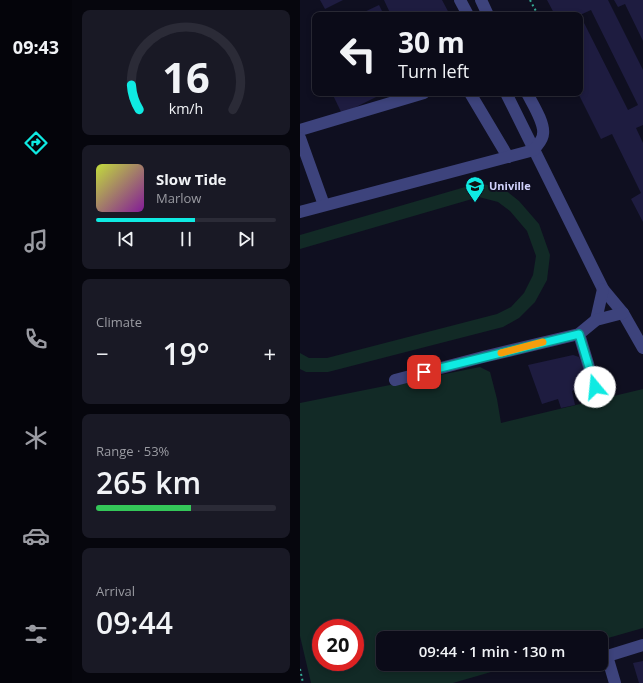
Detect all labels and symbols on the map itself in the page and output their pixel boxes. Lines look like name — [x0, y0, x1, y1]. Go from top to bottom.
school or university icon: Univille — [464, 175, 486, 203]
place label: Univille — [489, 178, 531, 193]
pin — [407, 355, 441, 389]
position arrow — [574, 366, 616, 408]
speed limit sign: 20 — [312, 619, 364, 671]

